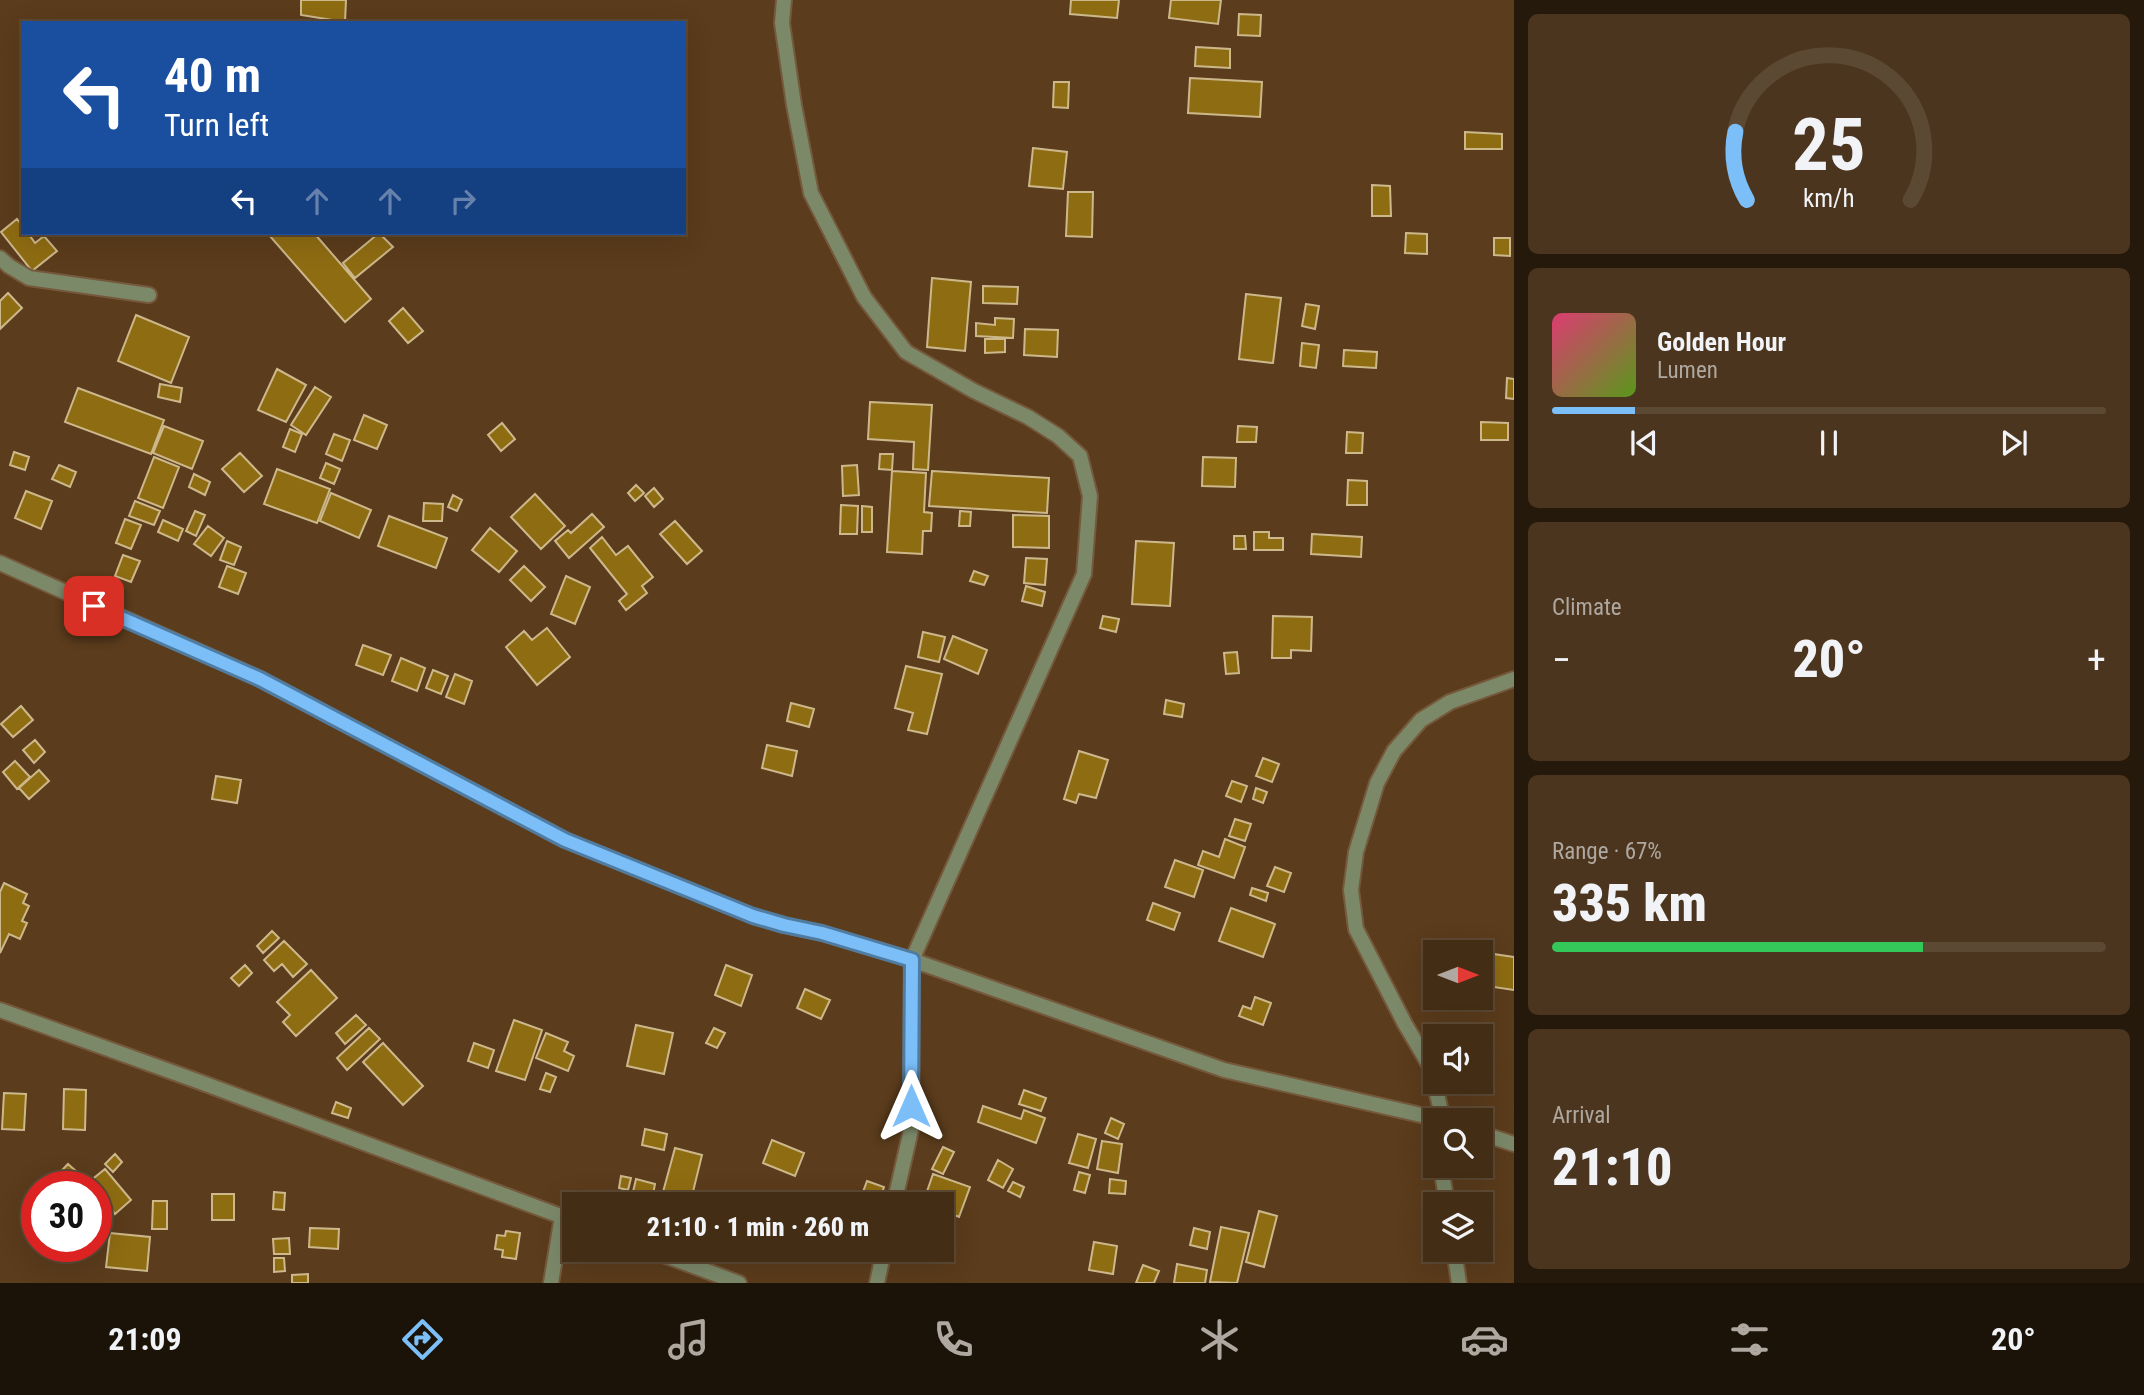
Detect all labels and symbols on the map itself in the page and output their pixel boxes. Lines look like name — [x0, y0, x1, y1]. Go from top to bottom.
pin — [64, 576, 124, 636]
north arrow — [1423, 940, 1493, 1010]
position arrow — [874, 1069, 948, 1143]
speed limit sign: 30 — [21, 1171, 112, 1262]

